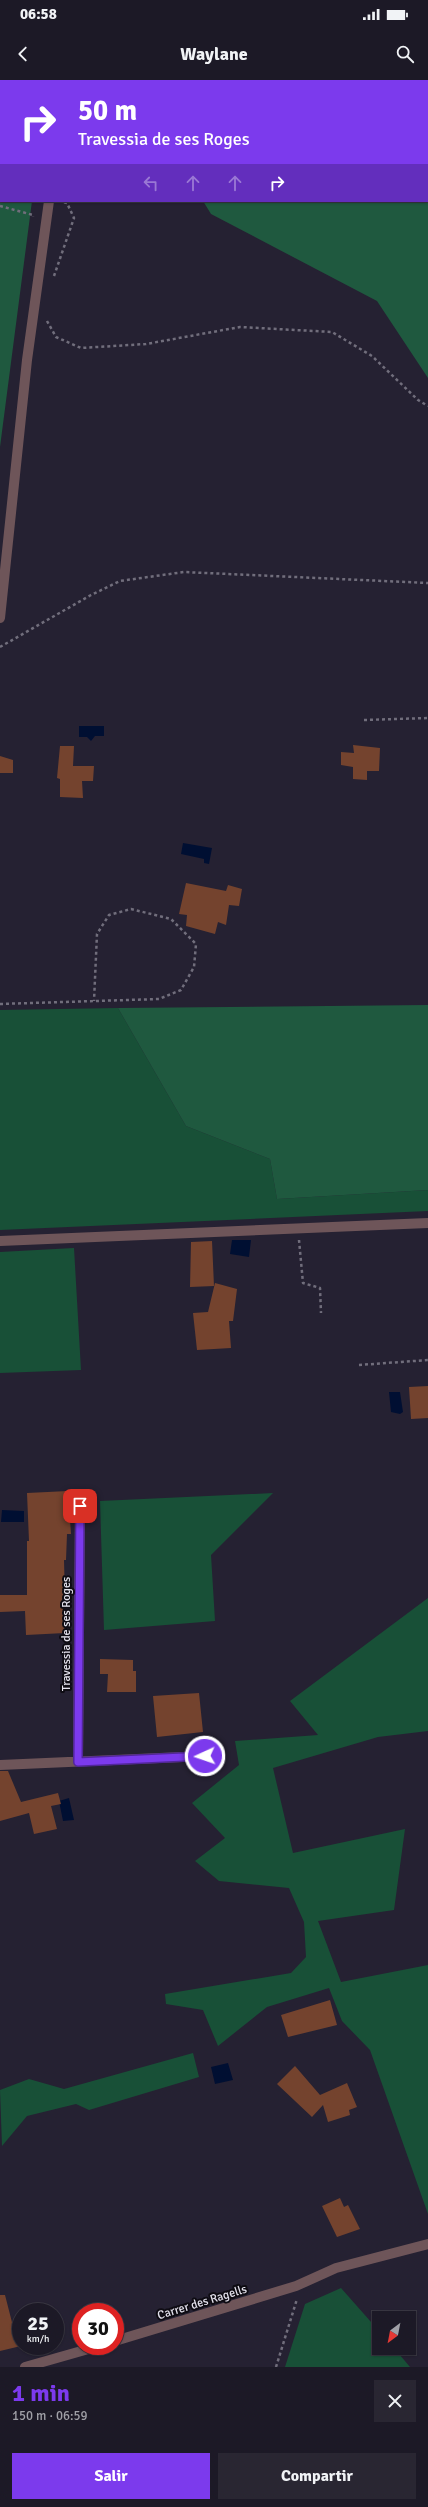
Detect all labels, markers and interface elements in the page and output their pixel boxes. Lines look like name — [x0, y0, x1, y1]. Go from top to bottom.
text: 06:58 — [20, 5, 57, 23]
icon: back — [12, 43, 34, 65]
text: Waylane — [180, 43, 248, 65]
icon: search — [394, 43, 416, 65]
text: 50 m — [78, 94, 137, 128]
icon: right — [12, 96, 64, 148]
text: Travessia de ses Roges — [78, 128, 250, 150]
icon: left — [140, 172, 162, 194]
icon: ahead — [182, 172, 204, 194]
icon: ahead — [224, 172, 246, 194]
icon: right — [266, 172, 288, 194]
pin — [63, 1489, 97, 1523]
icon: arrive — [69, 1495, 91, 1517]
street label: Travessia de ses Roges — [59, 1577, 74, 1691]
position arrow — [184, 1735, 226, 1777]
street label: Carrer des Ragells — [156, 2282, 249, 2323]
speed limit sign: 30 — [72, 2303, 124, 2355]
text: 25 — [27, 2311, 49, 2336]
north arrow — [372, 2311, 416, 2355]
map controls — [372, 2311, 416, 2355]
text: km/h — [27, 2333, 49, 2345]
text: 1 min — [12, 2378, 70, 2408]
button: close — [374, 2380, 416, 2422]
text: 150 m · 06:59 — [12, 2408, 88, 2424]
button: Salir — [12, 2453, 210, 2499]
button: Compartir — [218, 2453, 416, 2499]

